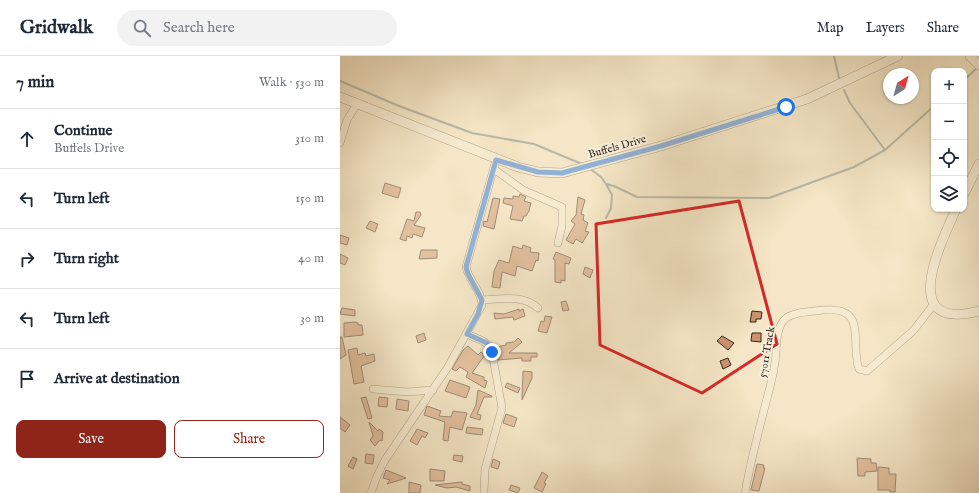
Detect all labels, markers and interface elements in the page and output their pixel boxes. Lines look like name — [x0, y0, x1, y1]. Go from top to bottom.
search box — [117, 10, 397, 46]
text: Gridwalk — [20, 16, 93, 40]
icon: search — [131, 17, 153, 39]
text: Search here — [163, 18, 235, 37]
text: Map — [817, 19, 844, 37]
text: Layers — [866, 19, 905, 37]
text: Share — [927, 19, 959, 37]
north arrow — [883, 68, 919, 104]
map controls — [931, 68, 967, 212]
button: + — [931, 68, 967, 104]
text: 7 min — [16, 72, 54, 93]
text: Walk · 530 m — [259, 74, 324, 91]
route start — [777, 98, 795, 116]
button: − — [931, 104, 967, 140]
text: Continue — [54, 121, 112, 140]
icon: ahead — [16, 128, 38, 150]
text: 310 m — [295, 130, 324, 147]
street label: Buffels Drive — [587, 132, 648, 162]
text: Buffels Drive — [54, 140, 124, 157]
button: locate — [931, 140, 967, 176]
button: layers — [931, 176, 967, 212]
icon: left — [16, 188, 38, 210]
text: Turn left — [54, 189, 110, 208]
text: 150 m — [295, 190, 324, 207]
icon: right — [16, 248, 38, 270]
text: Turn right — [54, 249, 119, 268]
text: 40 m — [298, 250, 324, 267]
icon: left — [16, 308, 38, 330]
text: Turn left — [54, 309, 110, 328]
text: 30 m — [300, 310, 324, 327]
street label: 57011 Track — [756, 325, 778, 379]
route end — [483, 343, 501, 361]
icon: arrive — [16, 368, 38, 390]
text: Arrive at destination — [54, 369, 180, 388]
button: Save — [16, 420, 166, 458]
button: Share — [174, 420, 324, 458]

